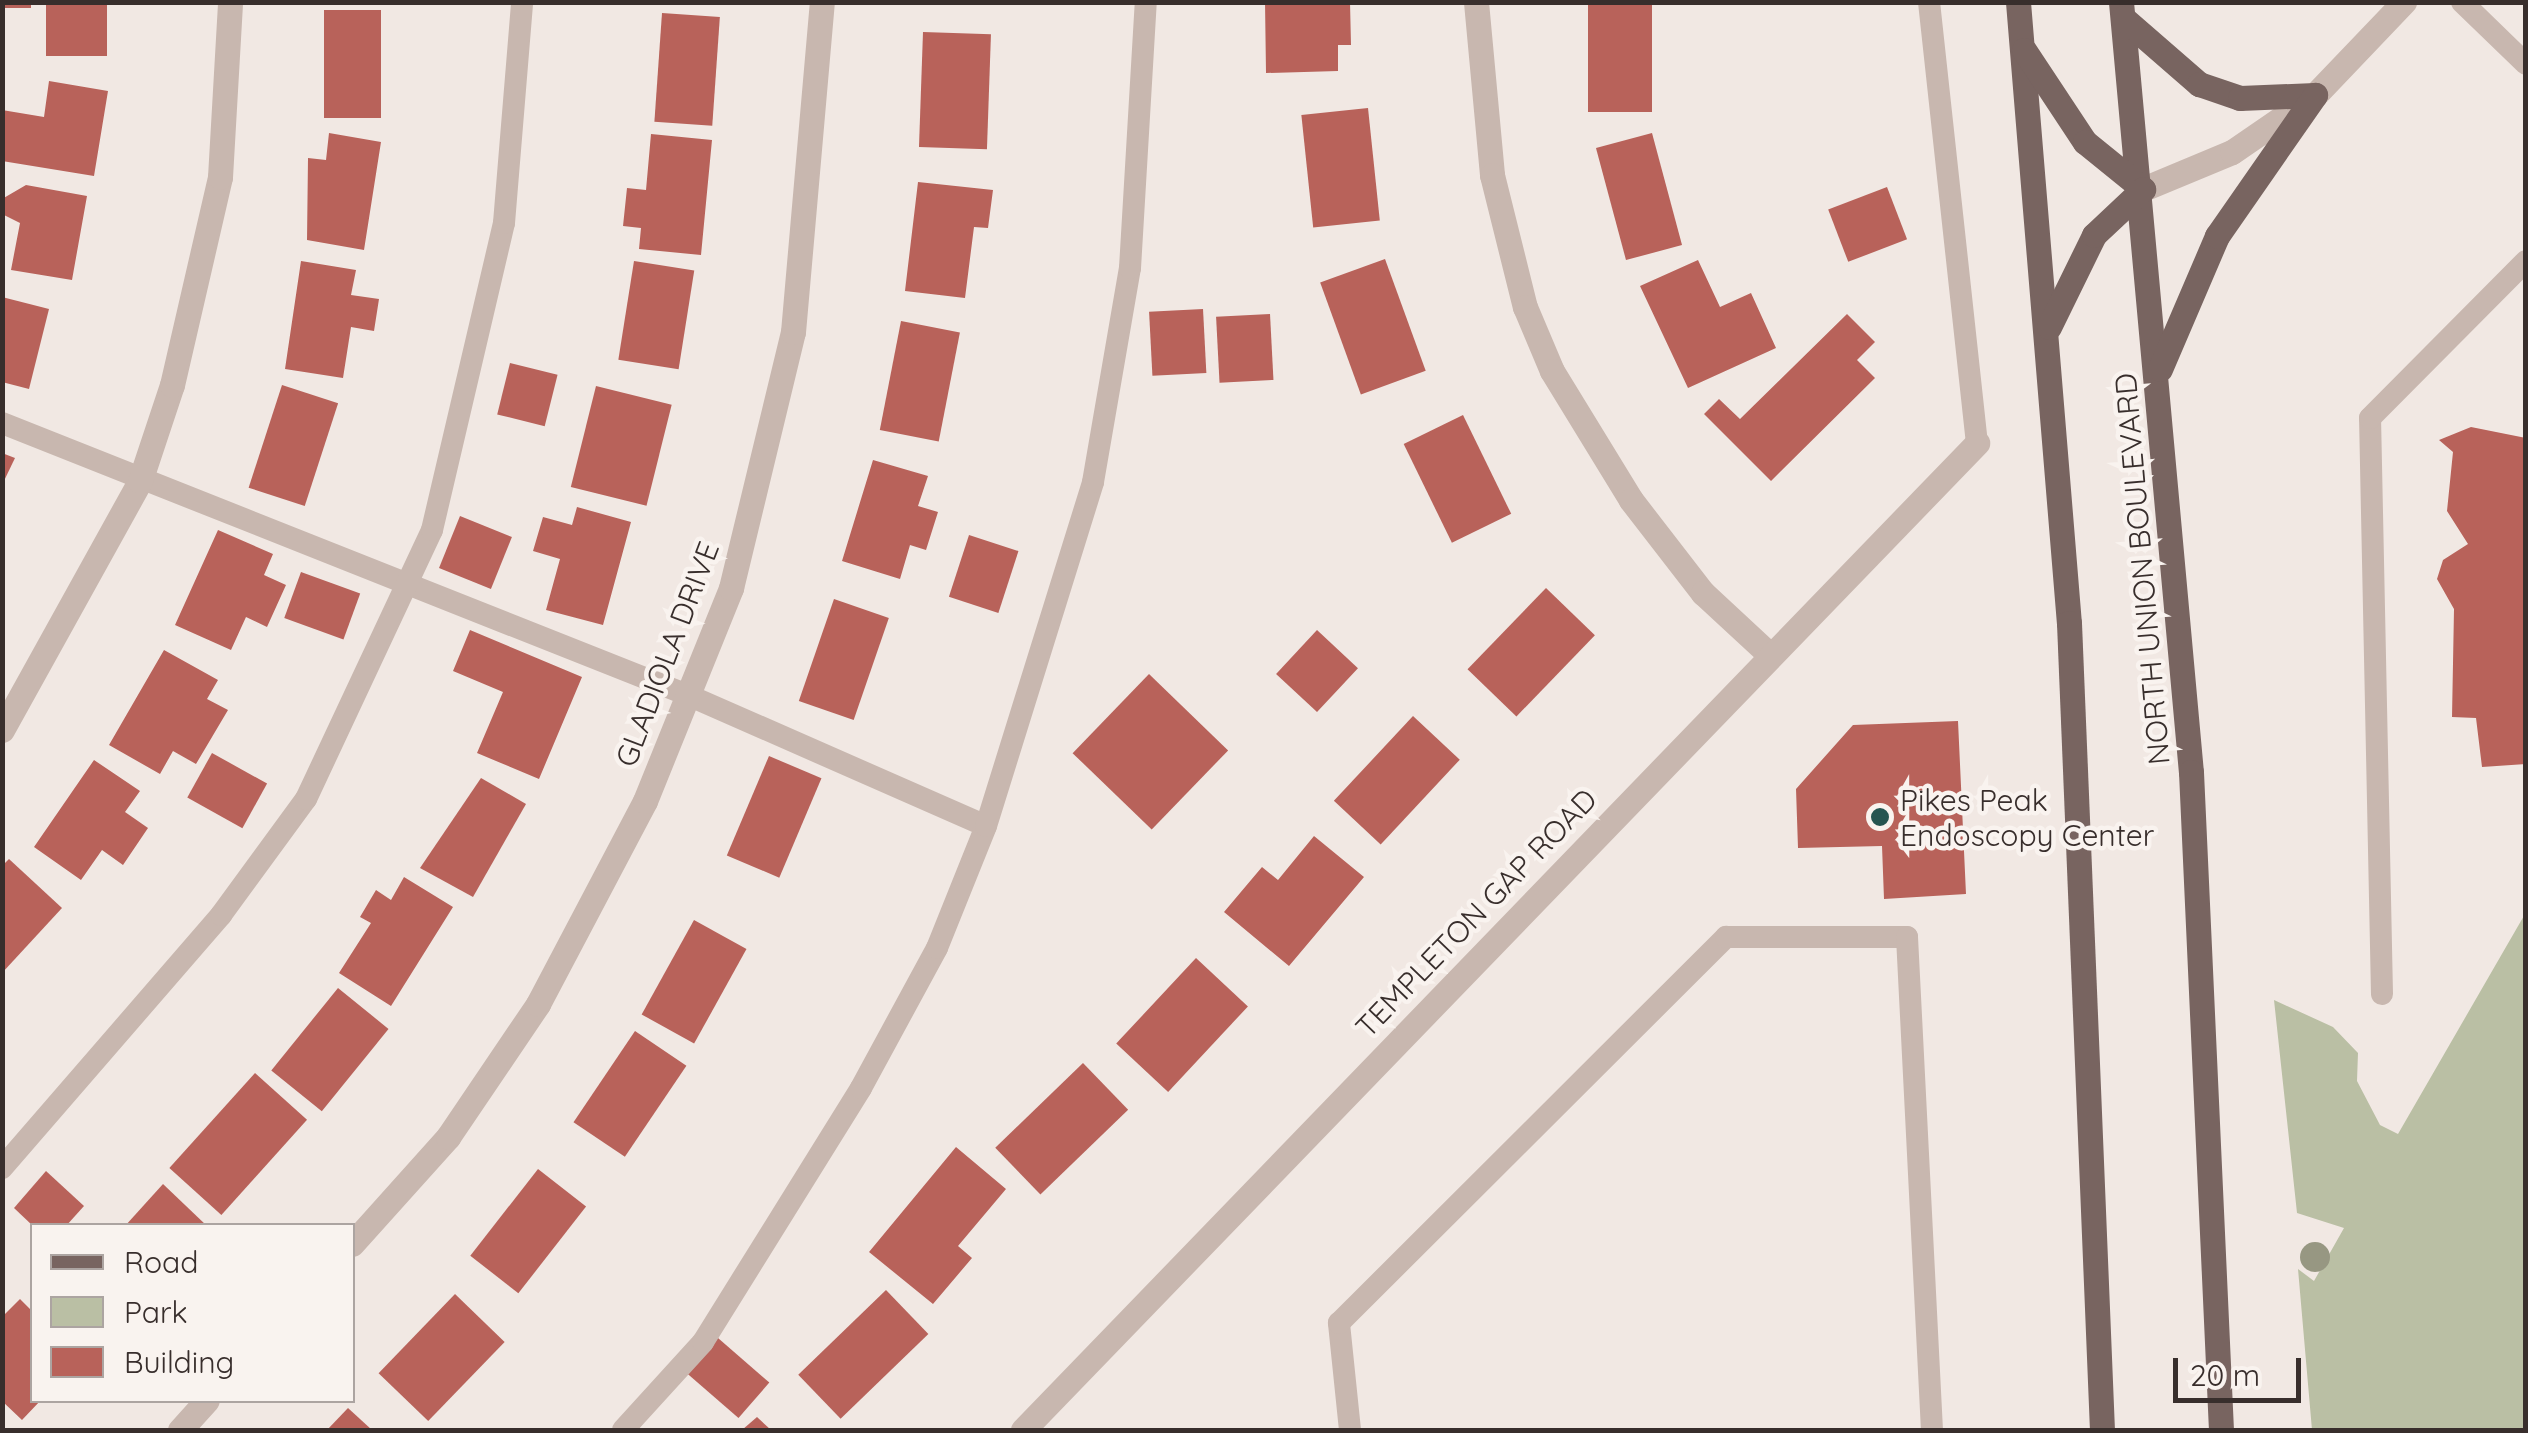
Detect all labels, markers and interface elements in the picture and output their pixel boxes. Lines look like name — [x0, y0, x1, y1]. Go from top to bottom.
street label: NORTH UNION BOULEVARD — [2107, 372, 2177, 766]
street label: GLADIOLA DRIVE — [608, 536, 726, 772]
street label: TEMPLETON GAP ROAD — [1348, 781, 1604, 1045]
place label: Pikes Peak Endoscopy Center — [1900, 782, 2154, 852]
marker: Pikes Peak Endoscopy Center — [1869, 806, 1891, 828]
legend — [30, 1223, 355, 1403]
text: Road — [124, 1243, 198, 1281]
text: Park — [124, 1293, 188, 1331]
scale bar — [2178, 1338, 2306, 1400]
text: Building — [124, 1343, 234, 1381]
text: 20 m — [2190, 1356, 2260, 1394]

